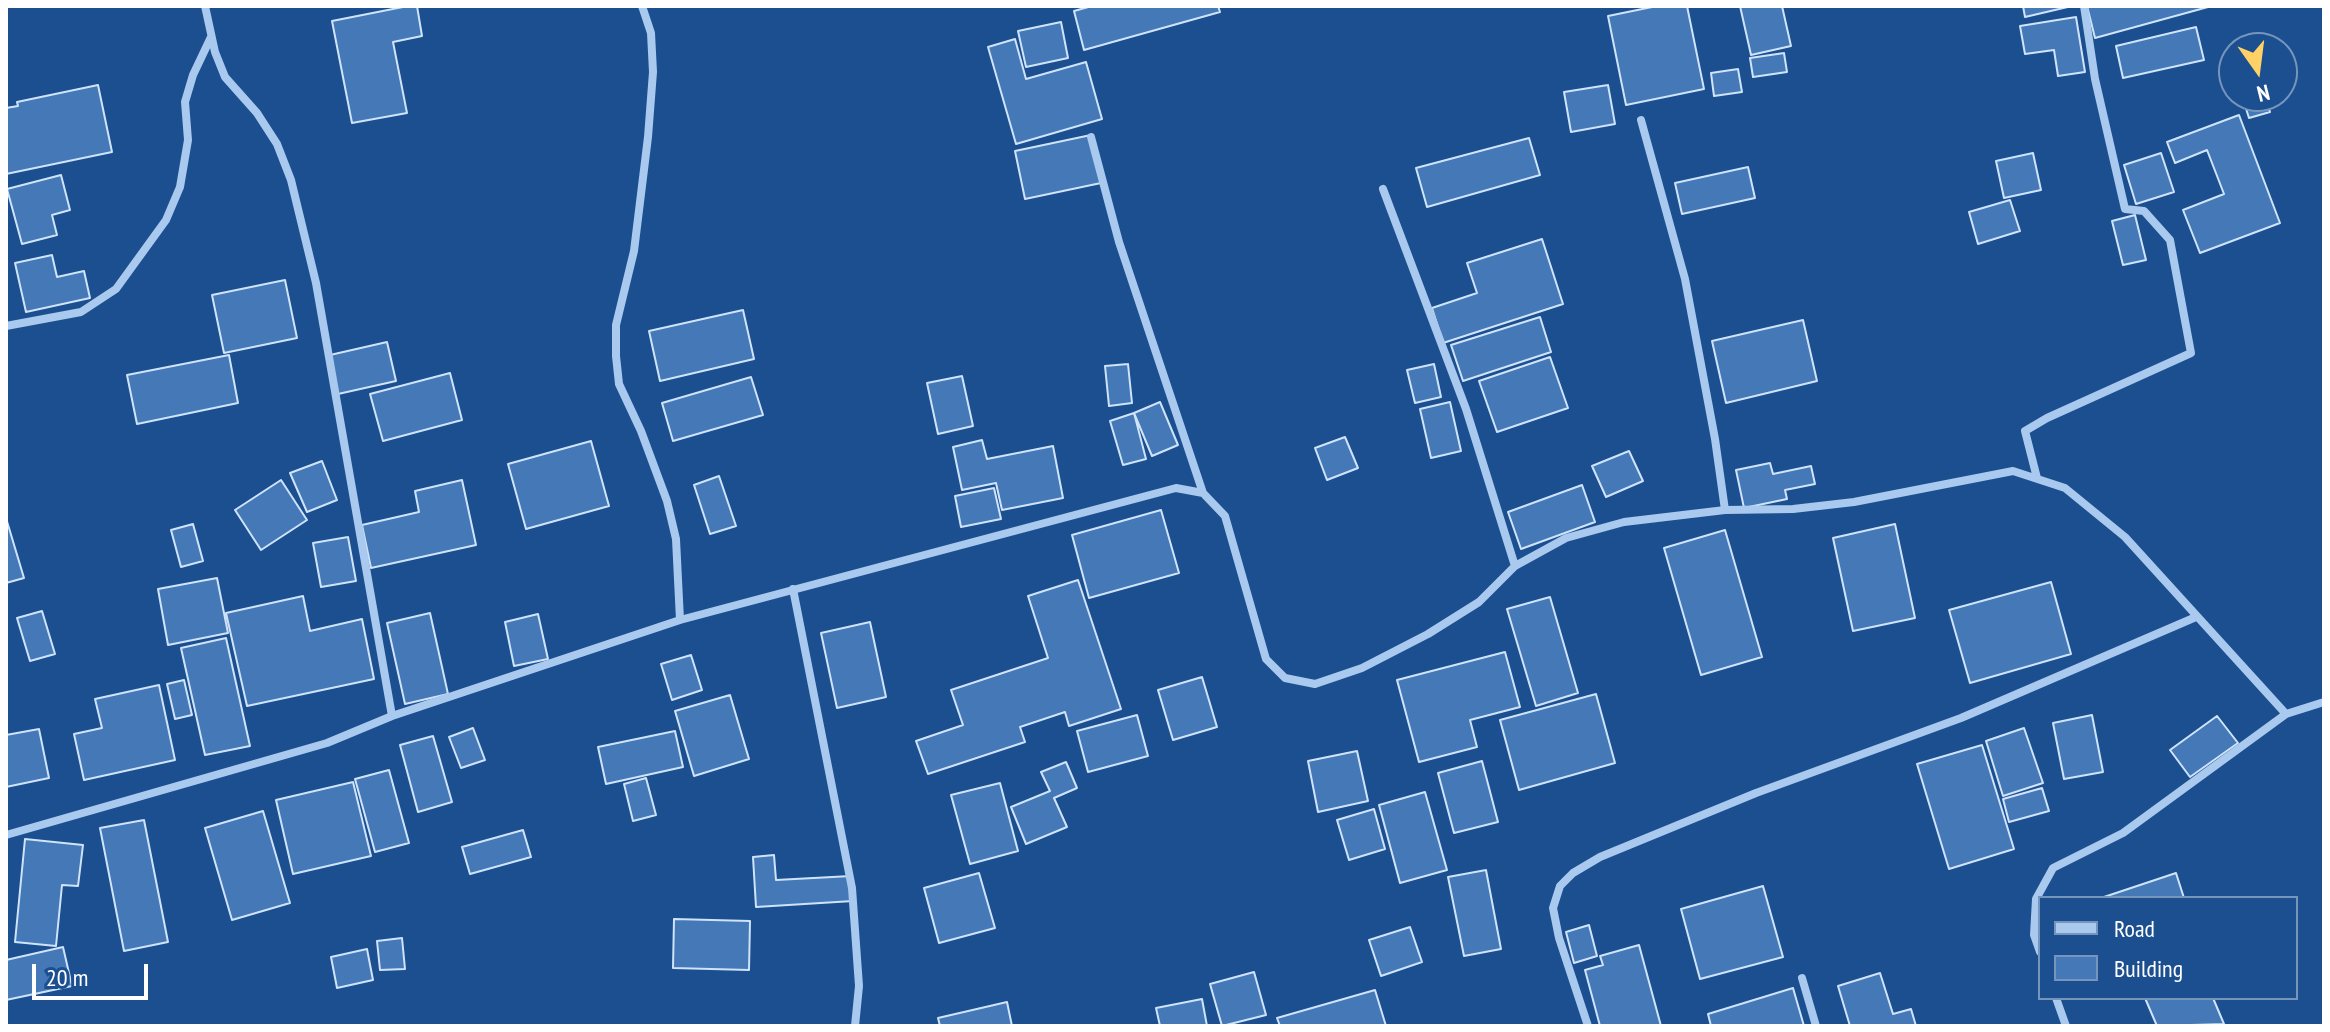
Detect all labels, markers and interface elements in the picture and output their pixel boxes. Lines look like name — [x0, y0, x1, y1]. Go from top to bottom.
north arrow — [2218, 32, 2298, 112]
text: N — [2254, 78, 2272, 108]
legend — [2038, 896, 2298, 1000]
text: Road — [2114, 913, 2155, 944]
scale bar — [36, 948, 152, 998]
text: Building — [2114, 953, 2183, 984]
text: 20 m — [46, 962, 88, 993]

